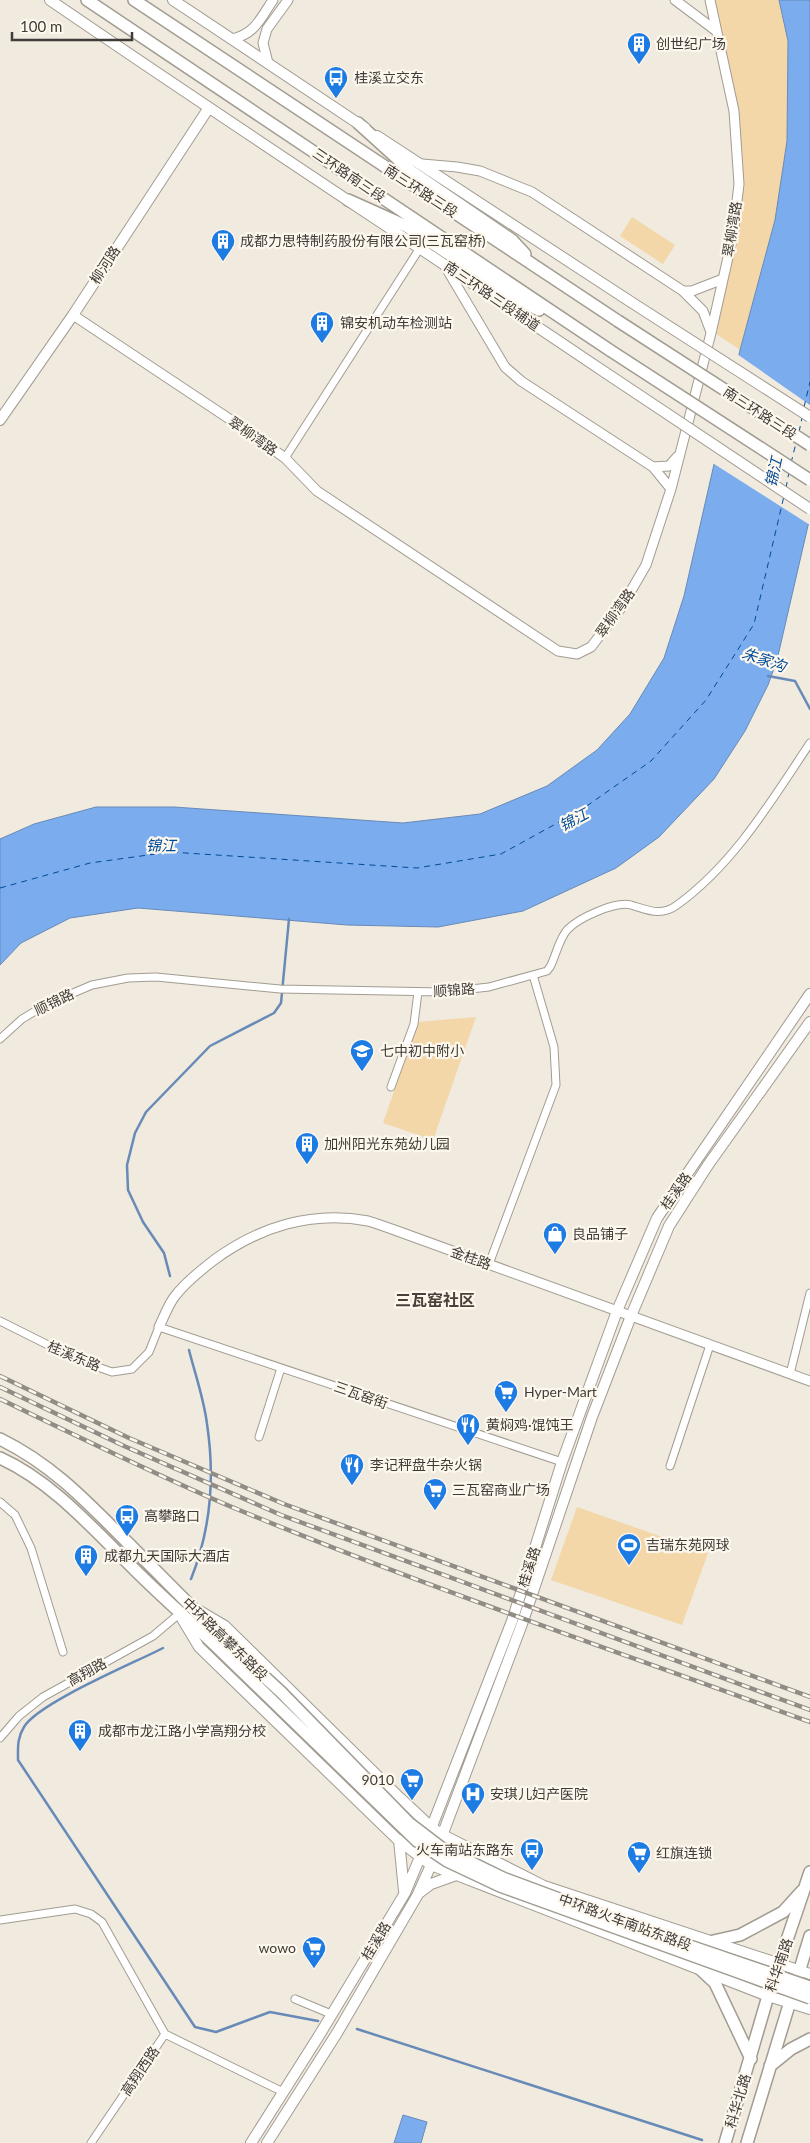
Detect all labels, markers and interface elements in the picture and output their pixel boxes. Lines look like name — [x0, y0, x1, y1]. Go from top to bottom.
scale bar — [12, 10, 132, 42]
text: 100 m — [20, 17, 62, 35]
building icon: 创世纪广场 — [626, 31, 652, 65]
place label: 创世纪广场 — [656, 35, 726, 52]
bus stop icon: 桂溪立交东 — [323, 65, 349, 99]
place label: 桂溪立交东 — [354, 69, 424, 86]
street label: 三环路南三段 — [310, 144, 389, 205]
street label: 南三环路三段 — [381, 161, 461, 221]
street label: 翠柳湾路 — [719, 200, 744, 258]
building icon: 成都力思特制药股份有限公司(三瓦窑桥) — [210, 228, 236, 262]
place label: 成都力思特制药股份有限公司(三瓦窑桥) — [240, 232, 486, 249]
street label: 柳河路 — [86, 242, 123, 287]
street label: 南三环路三段辅道 — [441, 257, 543, 334]
building icon: 锦安机动车检测站 — [309, 310, 335, 344]
place label: 锦安机动车检测站 — [340, 314, 452, 331]
street label: 南三环路三段 — [720, 383, 800, 443]
street label: 翠柳湾路 — [225, 413, 281, 459]
water label: 锦江 — [761, 453, 785, 488]
street label: 翠柳湾路 — [592, 585, 638, 641]
water label: 朱家沟 — [740, 643, 790, 676]
water label: 锦江 — [556, 803, 593, 834]
water label: 锦江 — [146, 836, 178, 854]
street label: 顺锦路 — [432, 980, 476, 999]
street label: 顺锦路 — [31, 985, 76, 1018]
school or university icon: 七中初中附小 — [349, 1038, 375, 1072]
place label: 七中初中附小 — [380, 1042, 464, 1059]
building icon: 加州阳光东苑幼儿园 — [294, 1131, 320, 1165]
place label: 加州阳光东苑幼儿园 — [324, 1135, 450, 1152]
street label: 桂溪路 — [657, 1169, 695, 1213]
shop icon: 良品铺子 — [542, 1221, 568, 1255]
place label: 良品铺子 — [572, 1225, 628, 1242]
street label: 金桂路 — [449, 1242, 494, 1273]
district label: 三瓦窑社区 — [395, 1290, 475, 1309]
street label: 桂溪东路 — [45, 1337, 103, 1374]
street label: 三瓦窑街 — [332, 1377, 390, 1412]
supermarket icon: Hyper-Mart — [493, 1379, 519, 1413]
place label: Hyper-Mart — [524, 1383, 597, 1400]
restaurant icon: 黄焖鸡·馄饨王 — [455, 1412, 481, 1446]
place label: 黄焖鸡·馄饨王 — [486, 1416, 574, 1433]
restaurant icon: 李记秤盘牛杂火锅 — [339, 1452, 365, 1486]
place label: 李记秤盘牛杂火锅 — [370, 1456, 482, 1473]
supermarket icon: 三瓦窑商业广场 — [422, 1477, 448, 1511]
place label: 三瓦窑商业广场 — [452, 1481, 550, 1498]
bus stop icon: 高攀路口 — [114, 1503, 140, 1537]
place label: 高攀路口 — [144, 1507, 200, 1524]
sports icon: 吉瑞东苑网球 — [616, 1532, 642, 1566]
place label: 吉瑞东苑网球 — [646, 1536, 730, 1553]
building icon: 成都九天国际大酒店 — [73, 1543, 99, 1577]
street label: 桂溪路 — [514, 1544, 543, 1589]
place label: 成都九天国际大酒店 — [104, 1547, 230, 1564]
street label: 中环路高攀东路段 — [179, 1594, 272, 1684]
street label: 高翔路 — [64, 1654, 109, 1689]
building icon: 成都市龙江路小学高翔分校 — [67, 1718, 93, 1752]
place label: 成都市龙江路小学高翔分校 — [98, 1722, 266, 1739]
supermarket icon: 9010 — [399, 1767, 425, 1801]
place label: 9010 — [362, 1771, 394, 1788]
hospital icon: 安琪儿妇产医院 — [460, 1781, 486, 1815]
place label: 安琪儿妇产医院 — [490, 1785, 588, 1802]
bus stop icon: 火车南站东路东 — [519, 1837, 545, 1871]
supermarket icon: 红旗连锁 — [626, 1840, 652, 1874]
place label: 火车南站东路东 — [416, 1841, 514, 1858]
place label: 红旗连锁 — [656, 1844, 712, 1861]
street label: 中环路火车南站东路段 — [556, 1890, 694, 1953]
street label: 桂溪路 — [357, 1918, 394, 1963]
supermarket icon: wowo — [301, 1935, 327, 1969]
street label: 科华南路 — [761, 1936, 796, 1994]
place label: wowo — [258, 1939, 296, 1956]
street label: 高翔西路 — [117, 2043, 162, 2099]
street label: 科华北路 — [721, 2072, 754, 2130]

